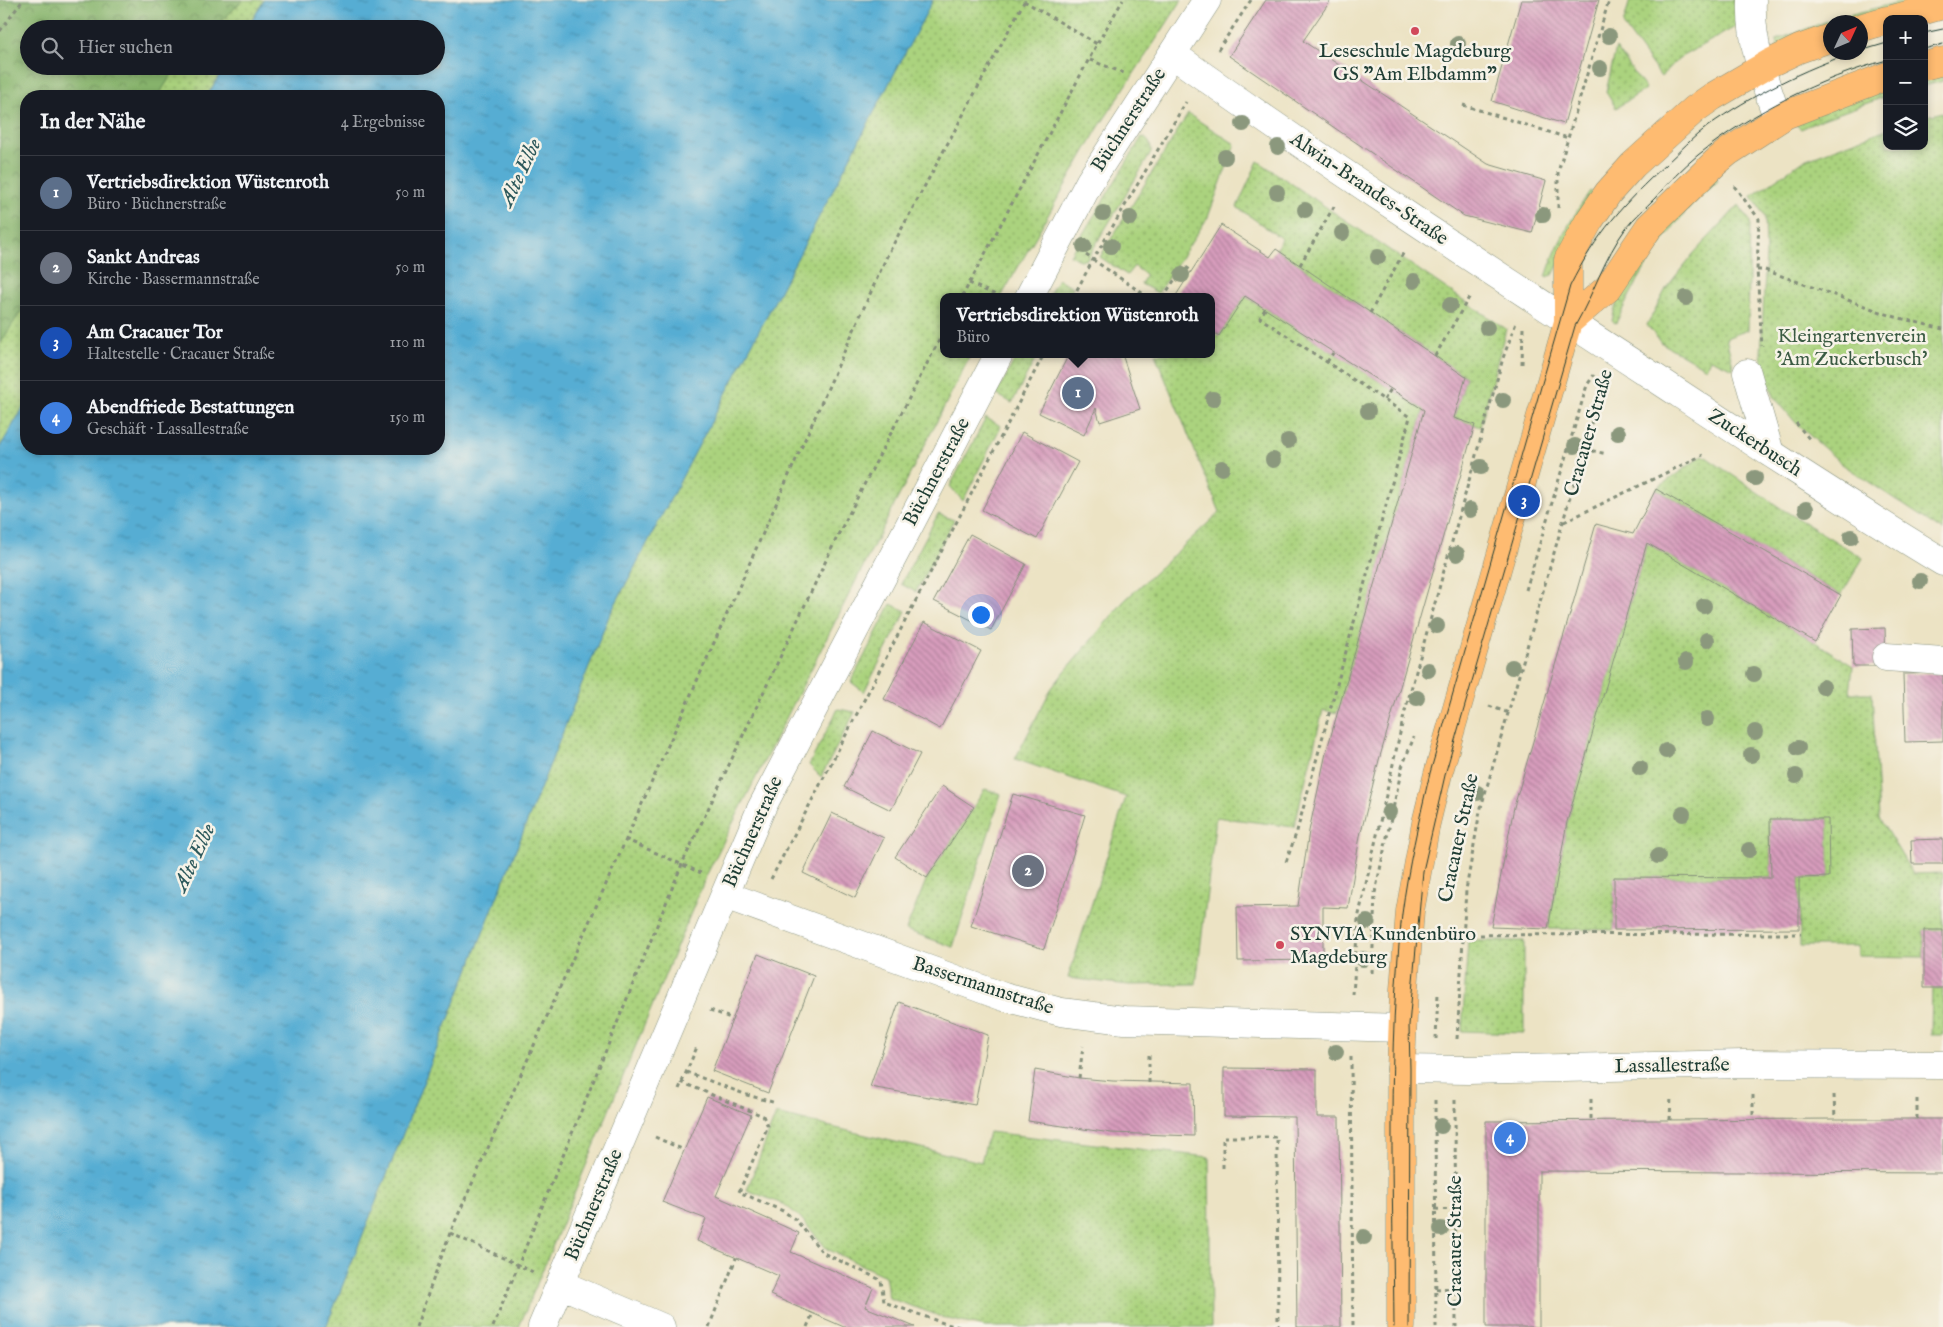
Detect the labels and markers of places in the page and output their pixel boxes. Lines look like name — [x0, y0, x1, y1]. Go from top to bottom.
marker: Leseschule Magdeburg GS "Am Elbdamm" — [1409, 25, 1421, 37]
place label: Leseschule Magdeburg GS "Am Elbdamm" — [1319, 39, 1512, 87]
pin: 1 — [1062, 374, 1094, 412]
pin: 3 — [1508, 482, 1540, 520]
pin: 2 — [1012, 852, 1044, 890]
place label: SYNVIA Kundenbüro Magdeburg — [1290, 922, 1476, 970]
marker: SYNVIA Kundenbüro Magdeburg — [1274, 939, 1286, 951]
pin: 4 — [1494, 1119, 1526, 1157]

